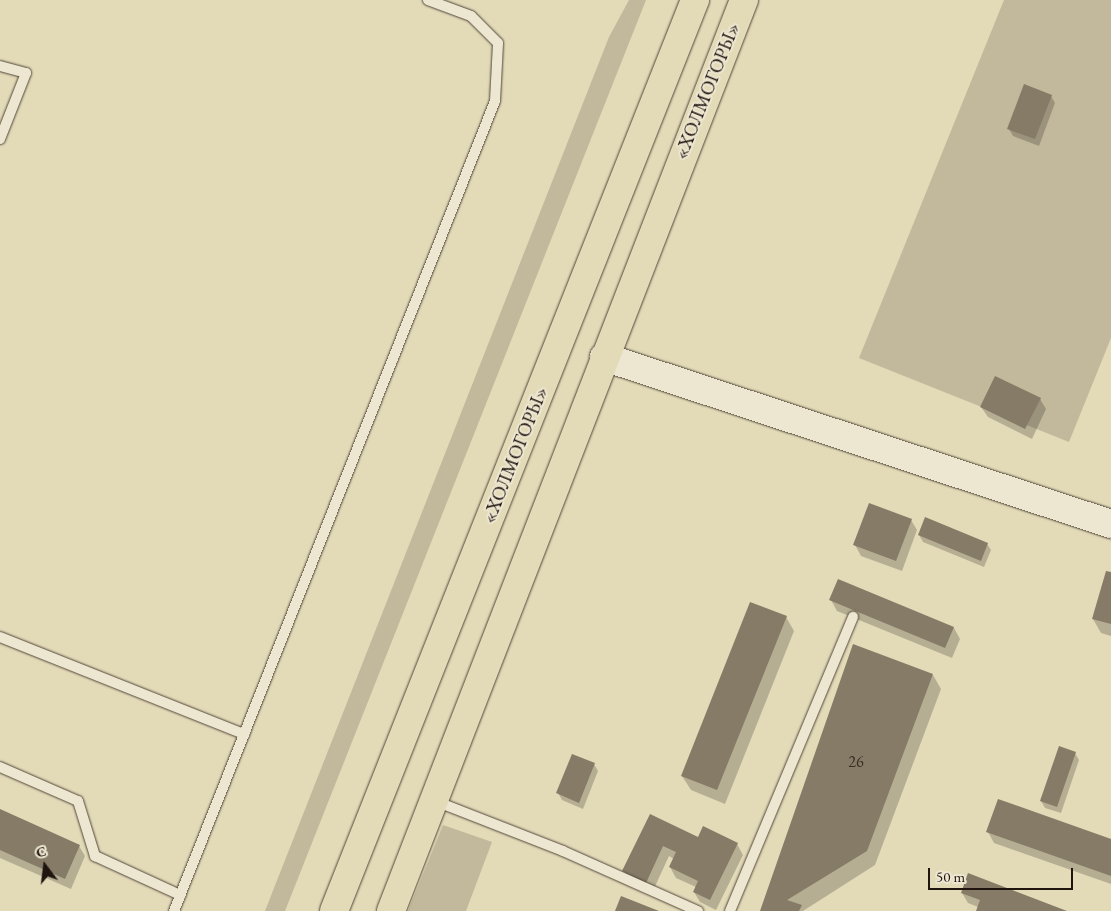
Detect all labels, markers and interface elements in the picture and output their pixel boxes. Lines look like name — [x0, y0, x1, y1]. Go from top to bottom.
street label: «ХОЛМОГОРЫ» — [669, 19, 745, 163]
street label: «ХОЛМОГОРЫ» — [477, 383, 553, 527]
house number: 26 — [848, 752, 864, 772]
north arrow — [20, 841, 70, 891]
text: С — [34, 842, 48, 861]
scale bar — [931, 858, 1076, 890]
text: 50 m — [936, 867, 965, 886]

